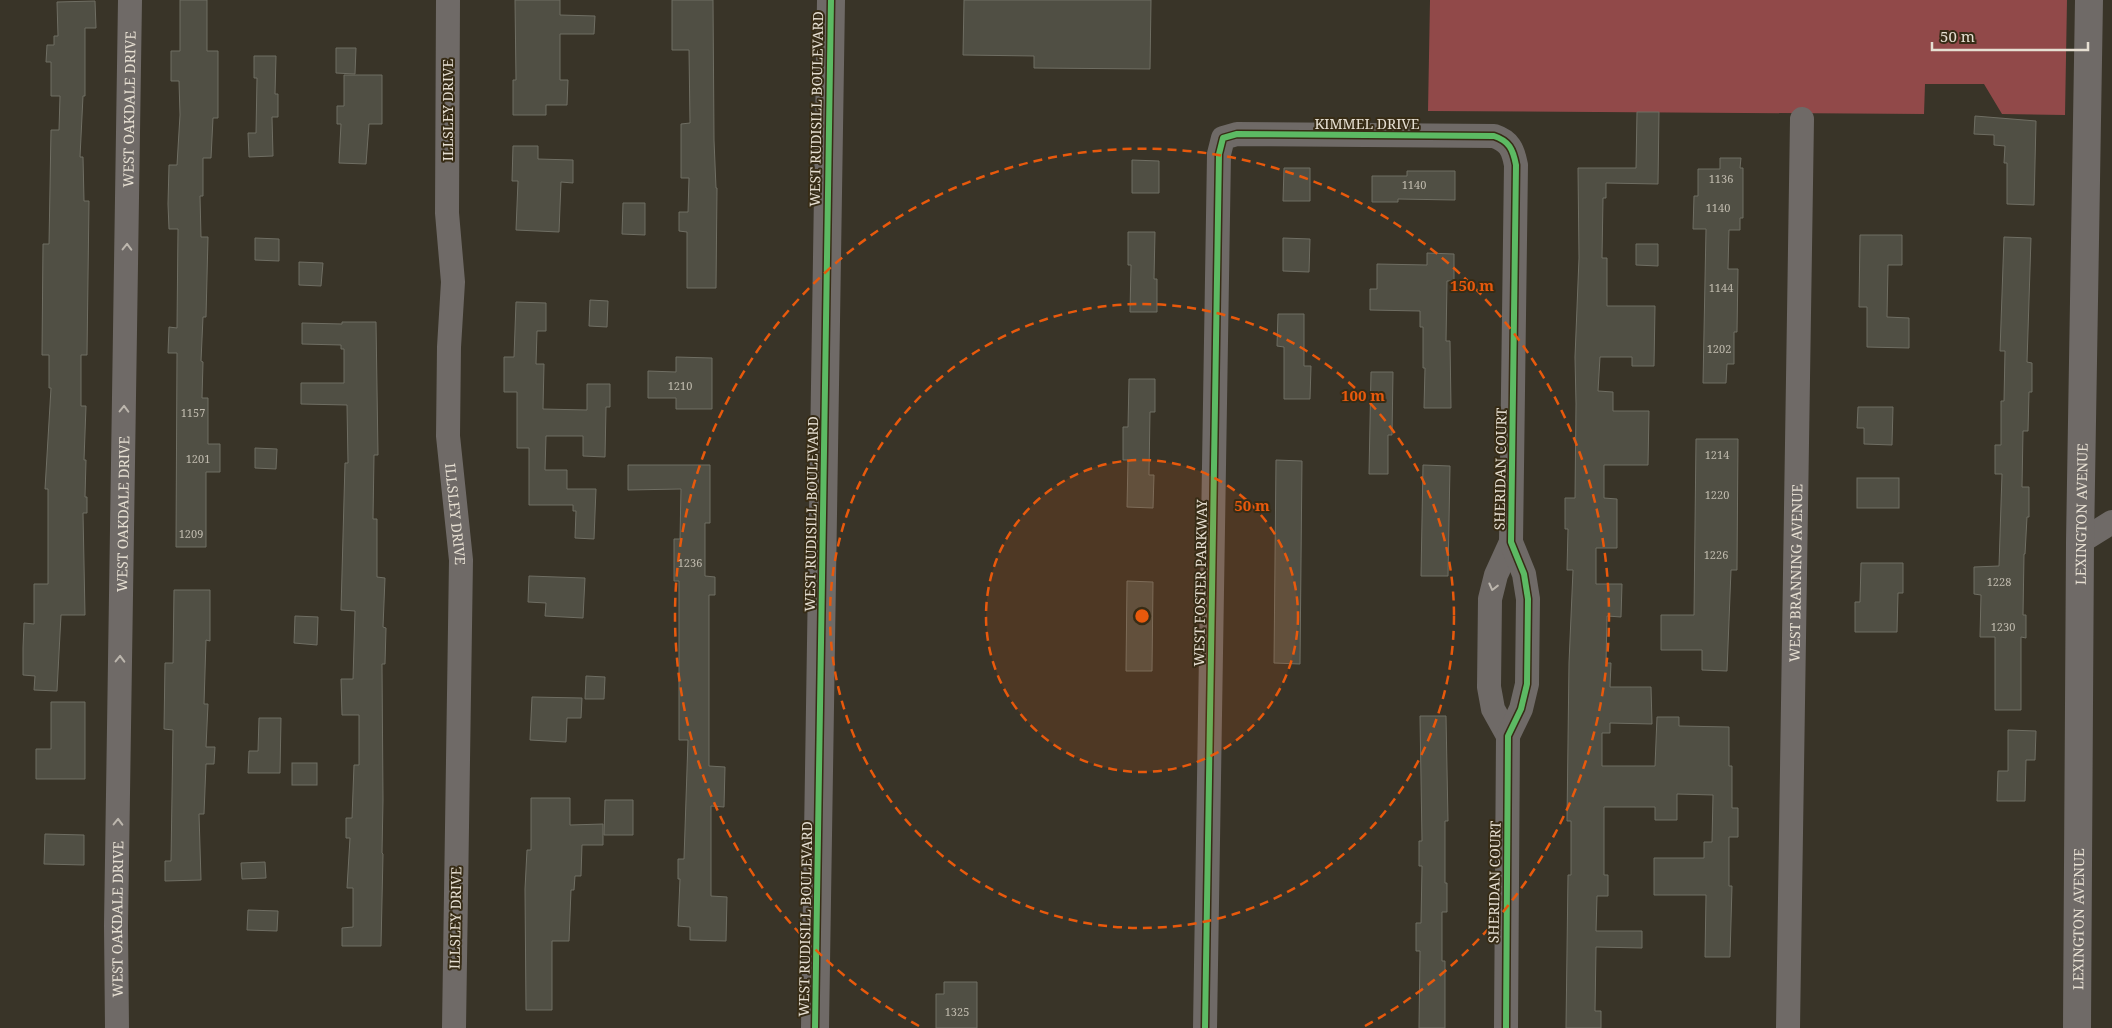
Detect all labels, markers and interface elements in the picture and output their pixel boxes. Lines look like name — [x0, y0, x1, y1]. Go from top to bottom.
street label: WEST RUDISILL BOULEVARD — [805, 11, 827, 207]
scale bar — [1932, 20, 2088, 52]
text: 50 m — [1940, 26, 1975, 46]
street label: WEST OAKDALE DRIVE — [118, 31, 139, 187]
street label: ILLSLEY DRIVE — [438, 59, 457, 161]
street label: KIMMEL DRIVE — [1315, 114, 1420, 133]
house number: 1136 — [1709, 171, 1733, 186]
house number: 1140 — [1402, 177, 1426, 192]
house number: 1140 — [1706, 200, 1730, 215]
one-way arrow — [121, 243, 132, 251]
text: 150 m — [1450, 275, 1494, 295]
house number: 1144 — [1709, 280, 1733, 295]
house number: 1202 — [1707, 341, 1731, 356]
house number: 1210 — [668, 378, 692, 393]
text: 100 m — [1341, 385, 1385, 405]
one-way arrow — [119, 405, 129, 413]
house number: 1157 — [181, 405, 205, 420]
street label: SHERIDAN COURT — [1489, 407, 1511, 530]
street label: WEST RUDISILL BOULEVARD — [800, 416, 822, 612]
street label: WEST OAKDALE DRIVE — [112, 435, 133, 592]
street label: LEXINGTON AVENUE — [2070, 443, 2091, 585]
house number: 1214 — [1705, 447, 1729, 462]
house number: 1201 — [186, 451, 210, 466]
street label: ILLSLEY DRIVE — [441, 462, 471, 566]
street label: WEST BRANNING AVENUE — [1784, 483, 1806, 662]
house number: 1220 — [1705, 487, 1729, 502]
text: 50 m — [1234, 495, 1270, 515]
street label: WEST FOSTER PARKWAY — [1189, 499, 1211, 667]
house number: 1209 — [179, 526, 203, 541]
house number: 1226 — [1704, 547, 1728, 562]
house number: 1236 — [678, 555, 702, 570]
house number: 1228 — [1987, 574, 2011, 589]
one-way arrow — [1488, 582, 1499, 591]
centre of rings — [1133, 607, 1151, 625]
house number: 1230 — [1991, 619, 2015, 634]
one-way arrow — [115, 655, 126, 663]
one-way arrow — [113, 818, 123, 826]
street label: SHERIDAN COURT — [1483, 820, 1505, 943]
street label: WEST RUDISILL BOULEVARD — [794, 821, 816, 1017]
street label: WEST OAKDALE DRIVE — [106, 840, 127, 997]
street label: LEXINGTON AVENUE — [2068, 848, 2088, 990]
street label: ILLSLEY DRIVE — [445, 866, 465, 969]
house number: 1325 — [945, 1004, 969, 1019]

